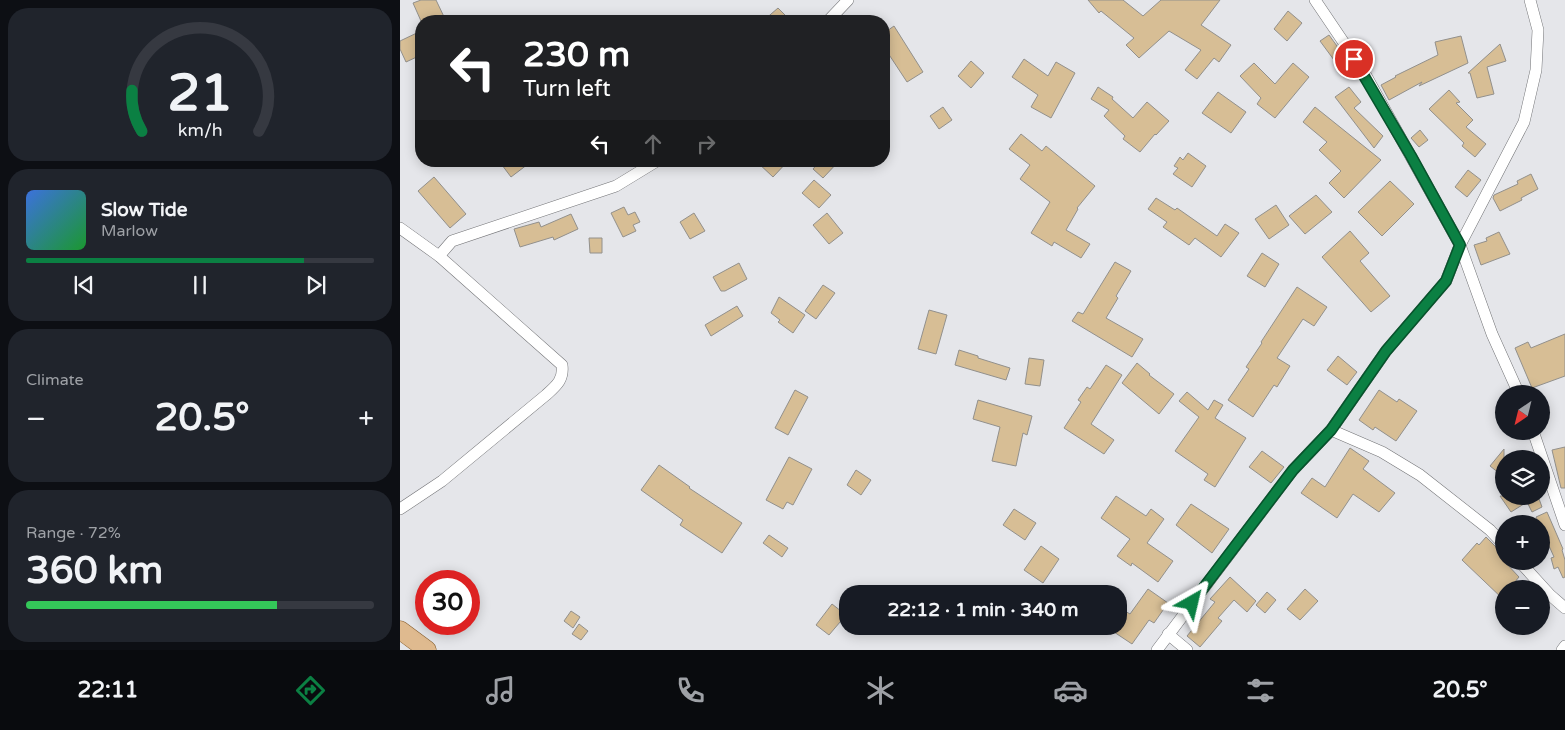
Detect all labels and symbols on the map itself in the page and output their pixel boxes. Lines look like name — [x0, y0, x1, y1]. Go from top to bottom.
pin — [1333, 38, 1375, 80]
north arrow — [1495, 385, 1550, 440]
speed limit sign: 30 — [415, 570, 480, 635]
position arrow — [1165, 576, 1217, 628]

